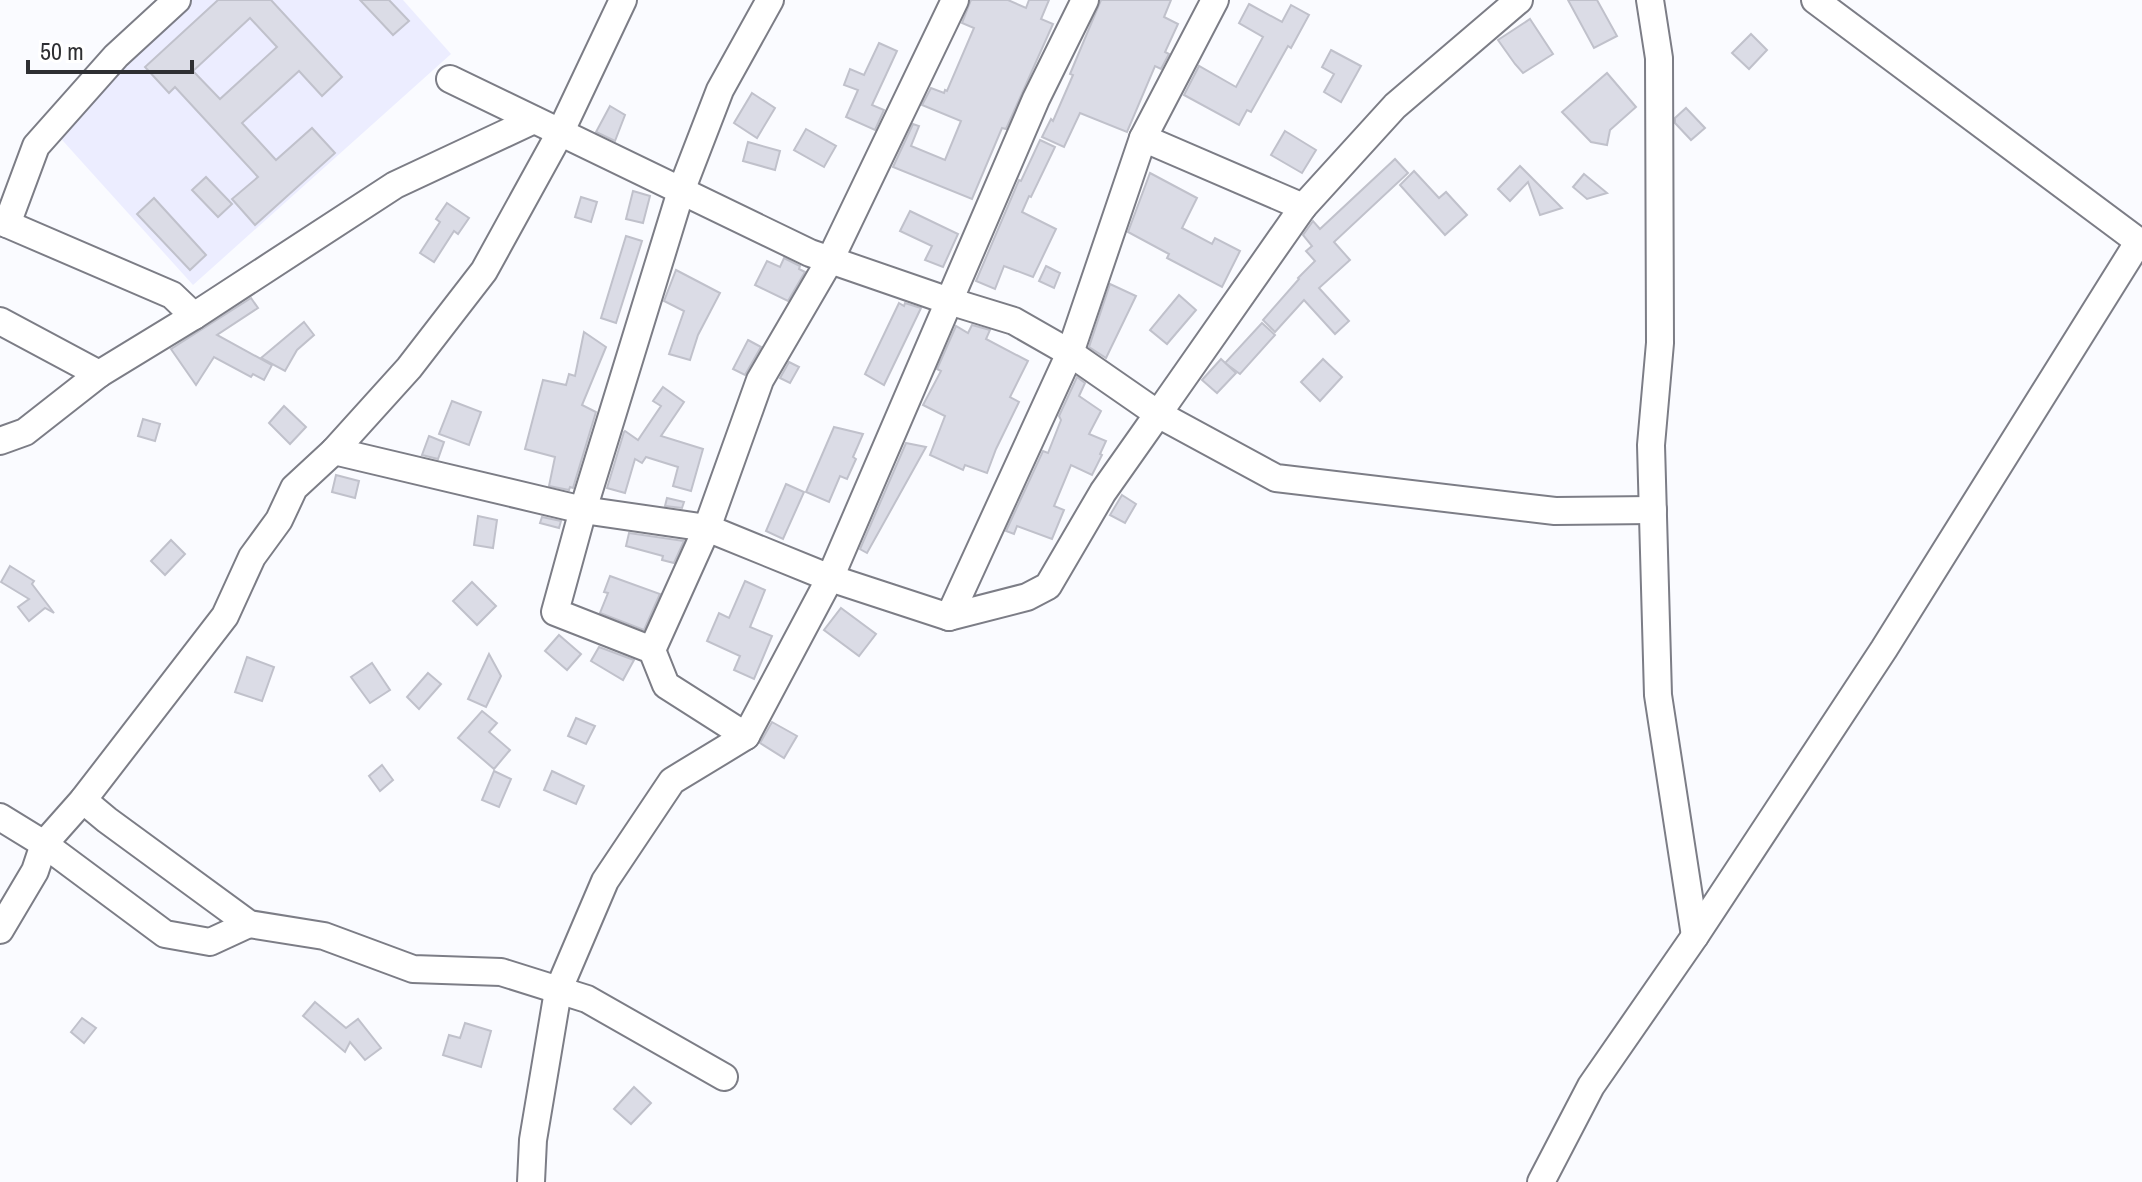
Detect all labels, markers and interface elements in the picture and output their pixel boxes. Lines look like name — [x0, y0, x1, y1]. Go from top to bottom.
scale bar — [28, 24, 192, 74]
text: 50 m — [40, 35, 84, 67]

